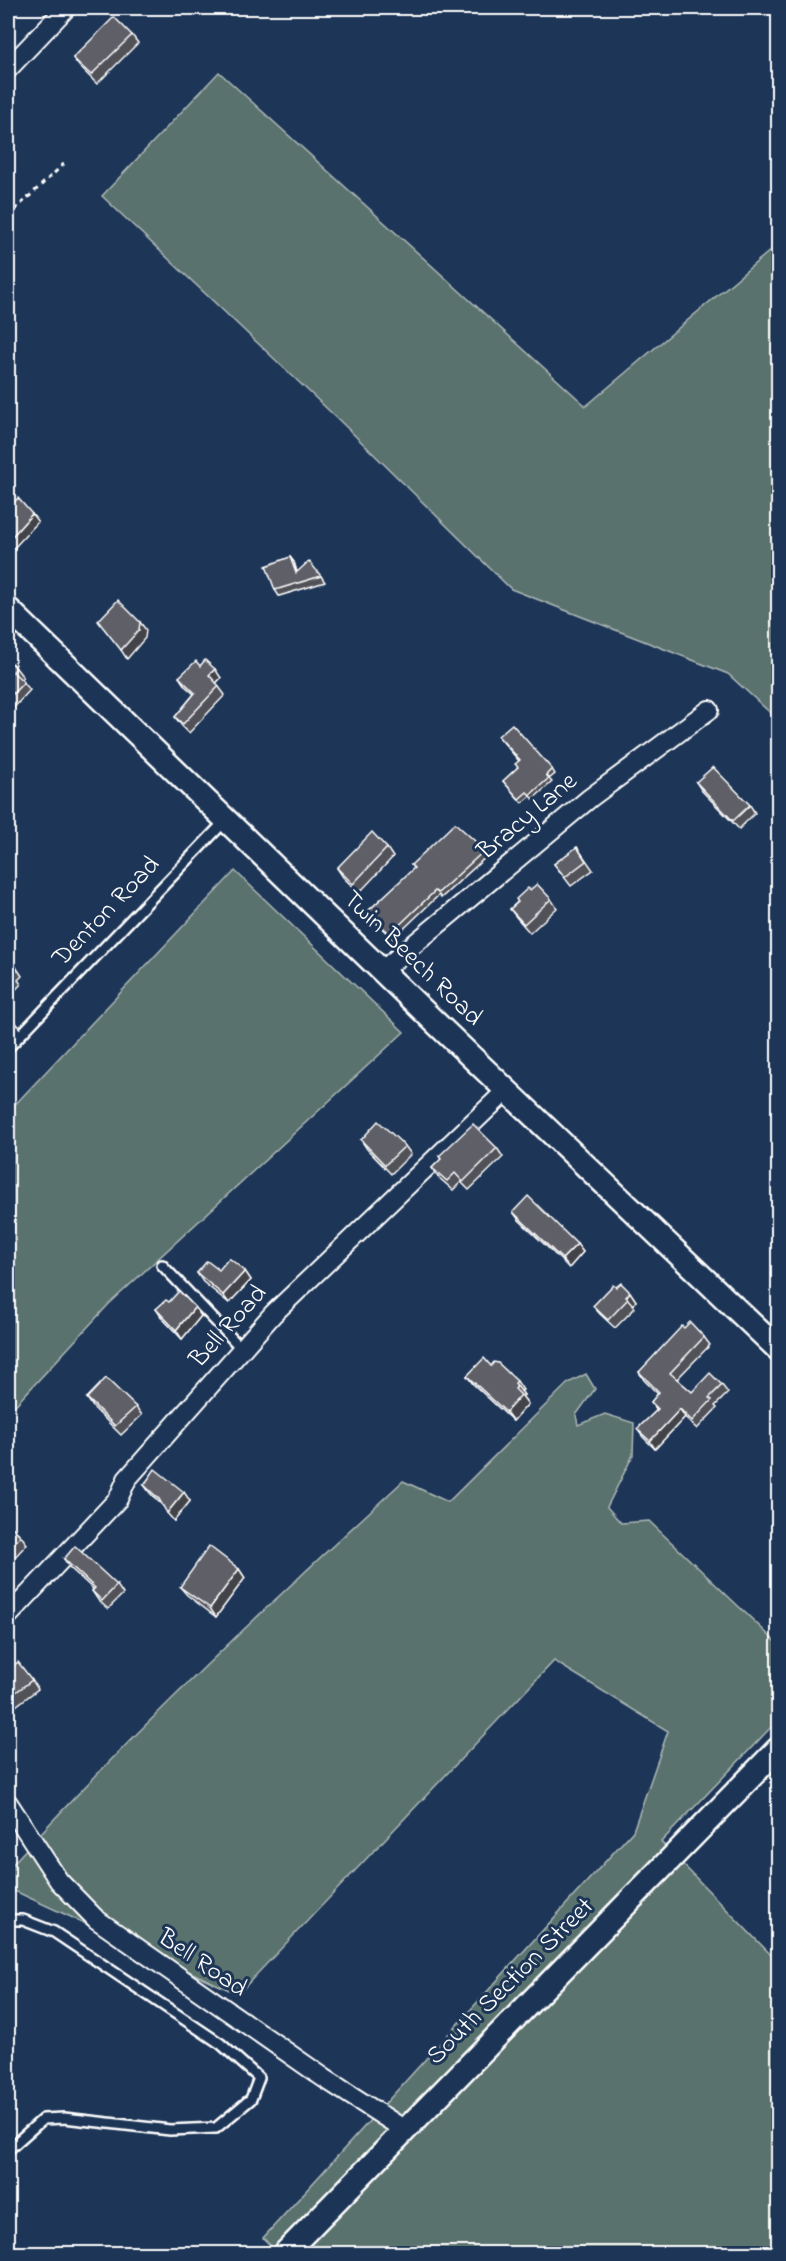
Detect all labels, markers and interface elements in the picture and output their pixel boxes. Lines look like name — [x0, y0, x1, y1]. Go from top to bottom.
street label: Bracy Lane — [469, 764, 587, 871]
street label: Denton Road — [43, 848, 170, 977]
street label: Twin Beech Road — [333, 882, 491, 1036]
street label: Bell Road — [180, 1276, 277, 1378]
street label: South Section Street — [418, 1889, 604, 2075]
street label: Bell Road — [149, 1919, 255, 2008]

